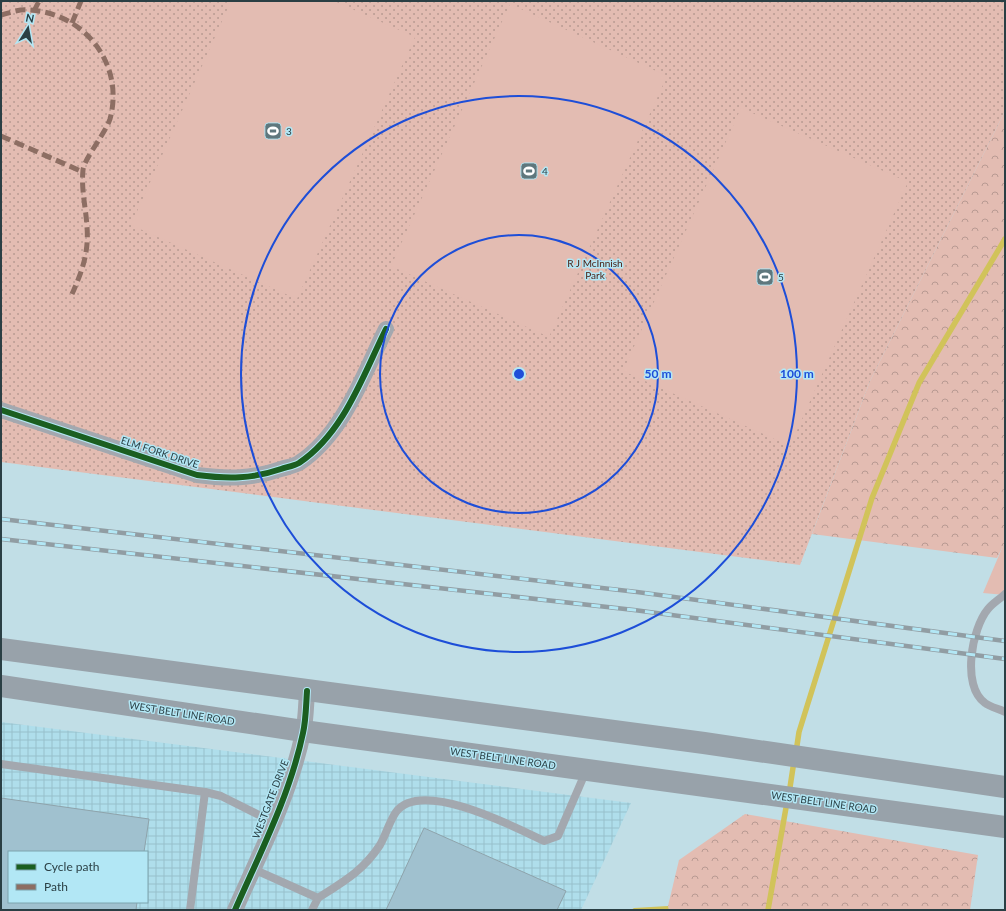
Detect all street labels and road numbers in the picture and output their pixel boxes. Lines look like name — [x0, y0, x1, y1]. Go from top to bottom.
street label: ELM FORK DRIVE — [120, 434, 201, 470]
street label: WEST BELT LINE ROAD — [128, 699, 236, 727]
street label: WEST BELT LINE ROAD — [449, 745, 557, 771]
street label: WESTGATE DRIVE — [249, 757, 291, 840]
street label: WEST BELT LINE ROAD — [770, 789, 878, 815]

